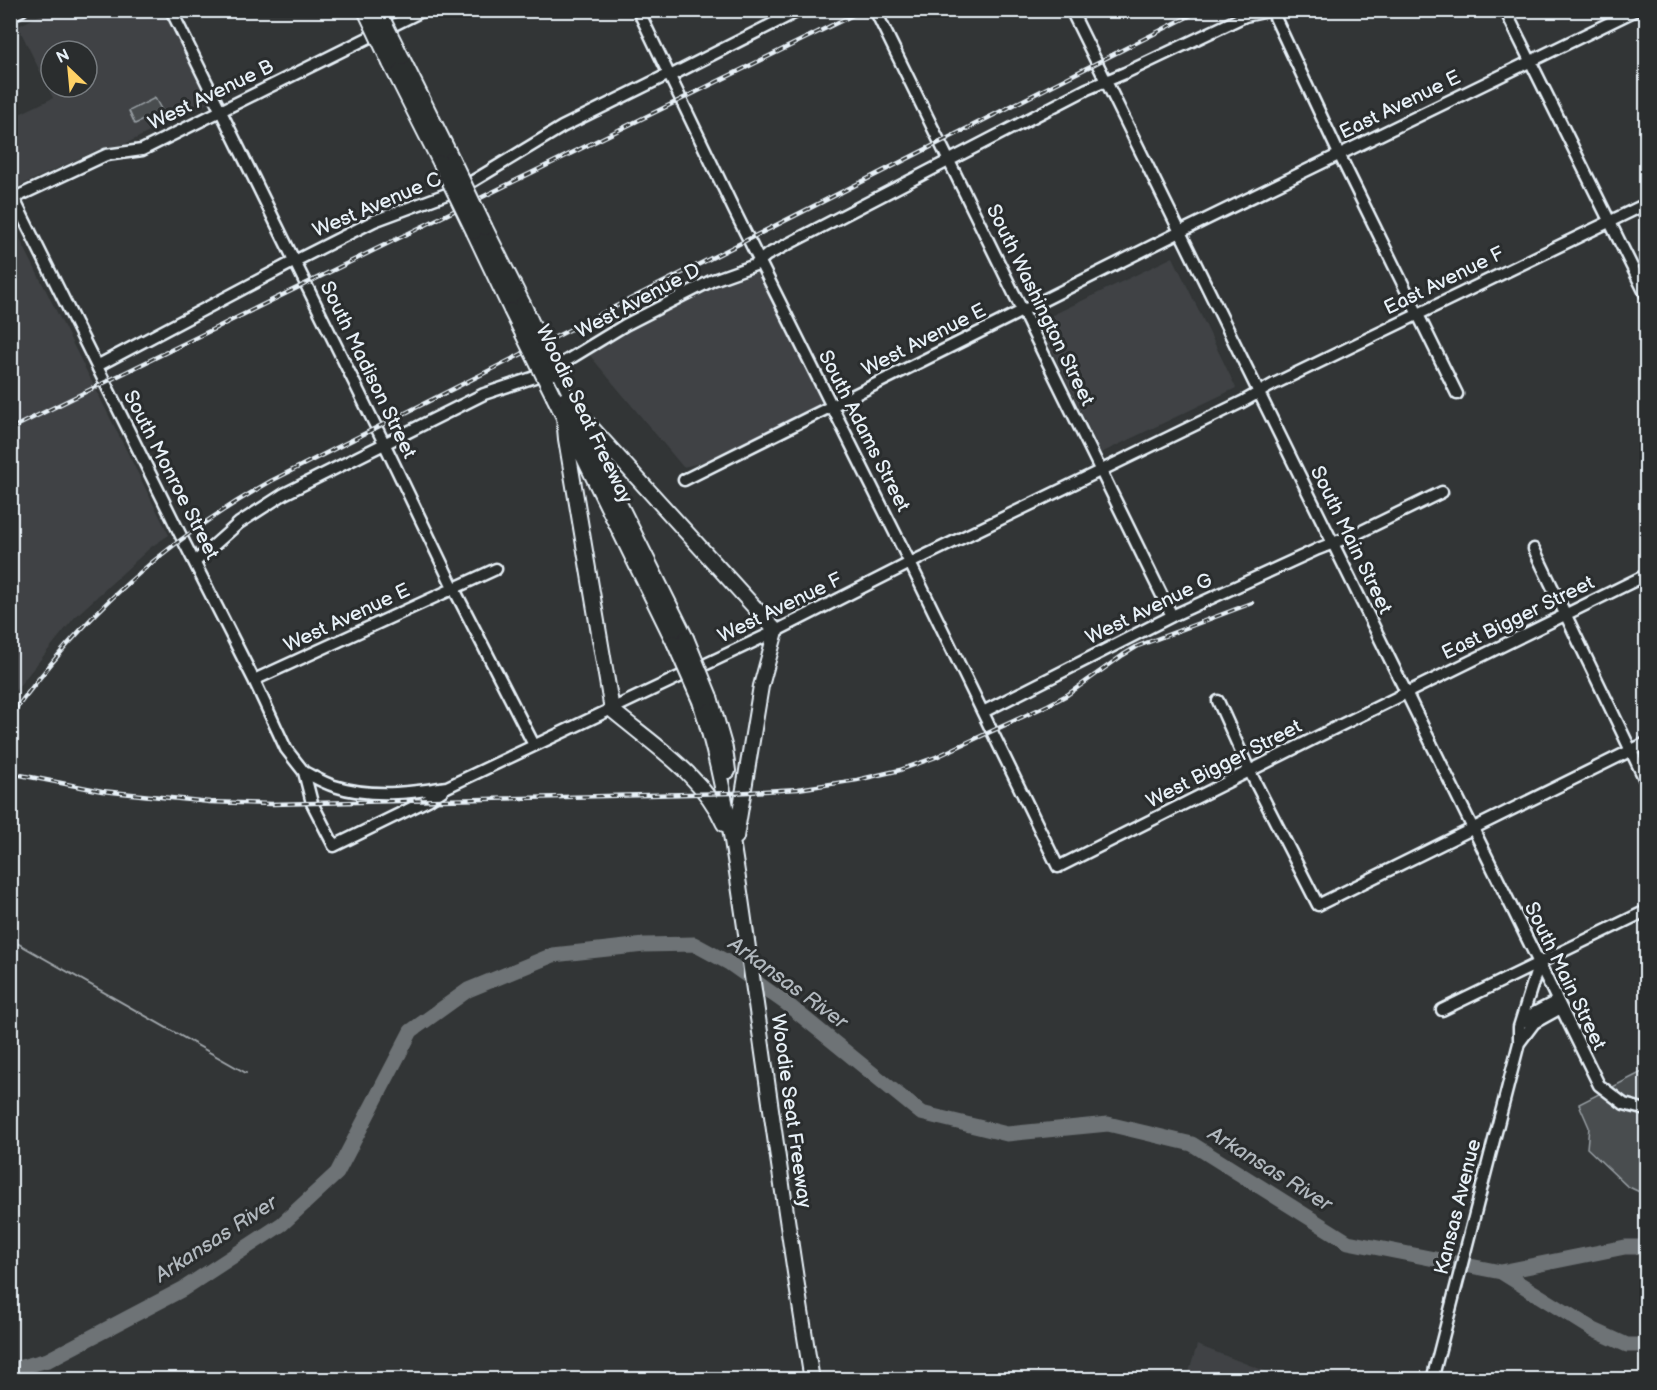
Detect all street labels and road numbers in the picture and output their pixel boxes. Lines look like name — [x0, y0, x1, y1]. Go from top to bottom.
street label: West Avenue B — [144, 54, 278, 136]
street label: East Avenue E — [1336, 65, 1464, 145]
street label: West Avenue C — [309, 167, 445, 243]
street label: South Washington Street — [981, 200, 1099, 410]
street label: East Avenue F — [1380, 242, 1508, 320]
street label: West Avenue D — [572, 258, 704, 344]
street label: South Madison Street — [315, 277, 421, 463]
street label: West Avenue E — [858, 298, 990, 382]
street label: Woodie Seat Freeway — [530, 321, 638, 507]
street label: South Adams Street — [813, 346, 915, 516]
street label: South Monroe Street — [118, 386, 224, 564]
street label: South Main Street — [1305, 462, 1397, 618]
street label: West Avenue F — [714, 568, 846, 648]
street label: West Avenue G — [1082, 568, 1216, 650]
street label: East Bigger Street — [1438, 571, 1598, 665]
street label: West Avenue E — [280, 578, 414, 658]
street label: West Bigger Street — [1142, 715, 1306, 813]
street label: South Main Street — [1519, 898, 1611, 1054]
street label: Woodie Seat Freeway — [765, 1012, 817, 1210]
street label: Kansas Avenue — [1430, 1137, 1486, 1277]

